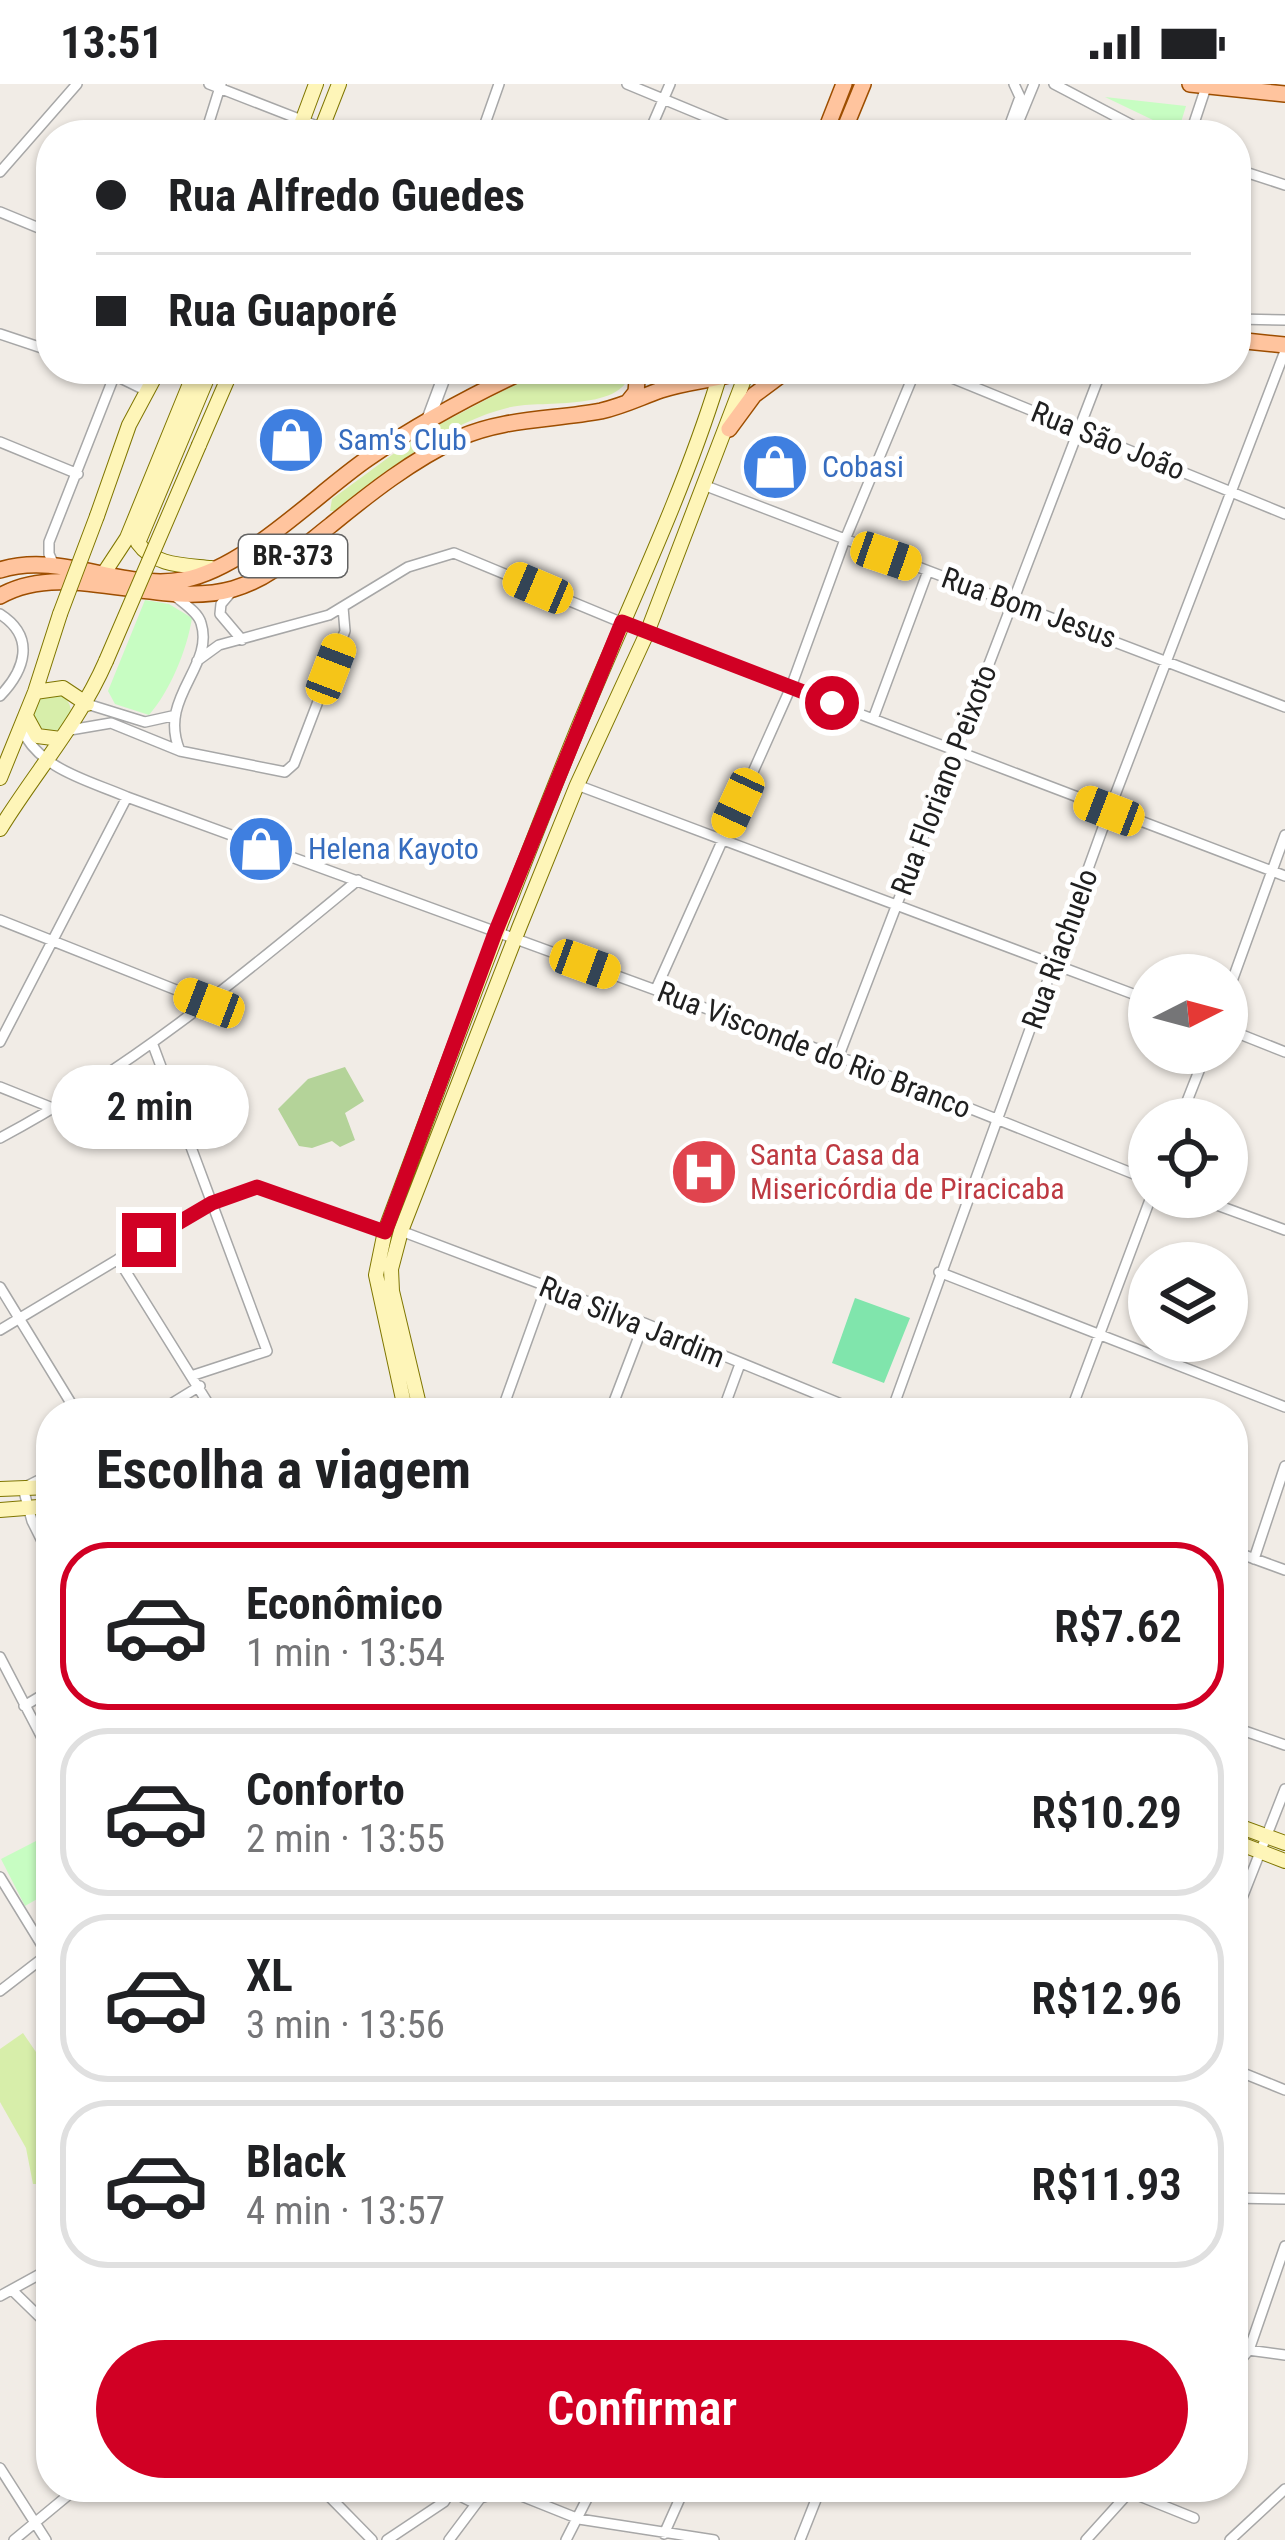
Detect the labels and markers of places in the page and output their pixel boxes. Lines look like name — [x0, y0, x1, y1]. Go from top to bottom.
shop icon: Sam's Club — [256, 405, 326, 475]
place label: Sam's Club — [338, 422, 467, 457]
shop icon: Cobasi — [740, 432, 810, 502]
place label: Cobasi — [822, 449, 904, 484]
shop icon: Helena Kayoto — [226, 814, 296, 884]
place label: Helena Kayoto — [308, 831, 479, 866]
hospital icon: Santa Casa da Misericórdia de Piracicaba — [669, 1137, 739, 1207]
place label: Santa Casa da Misericórdia de Piracicaba — [750, 1137, 1065, 1206]

